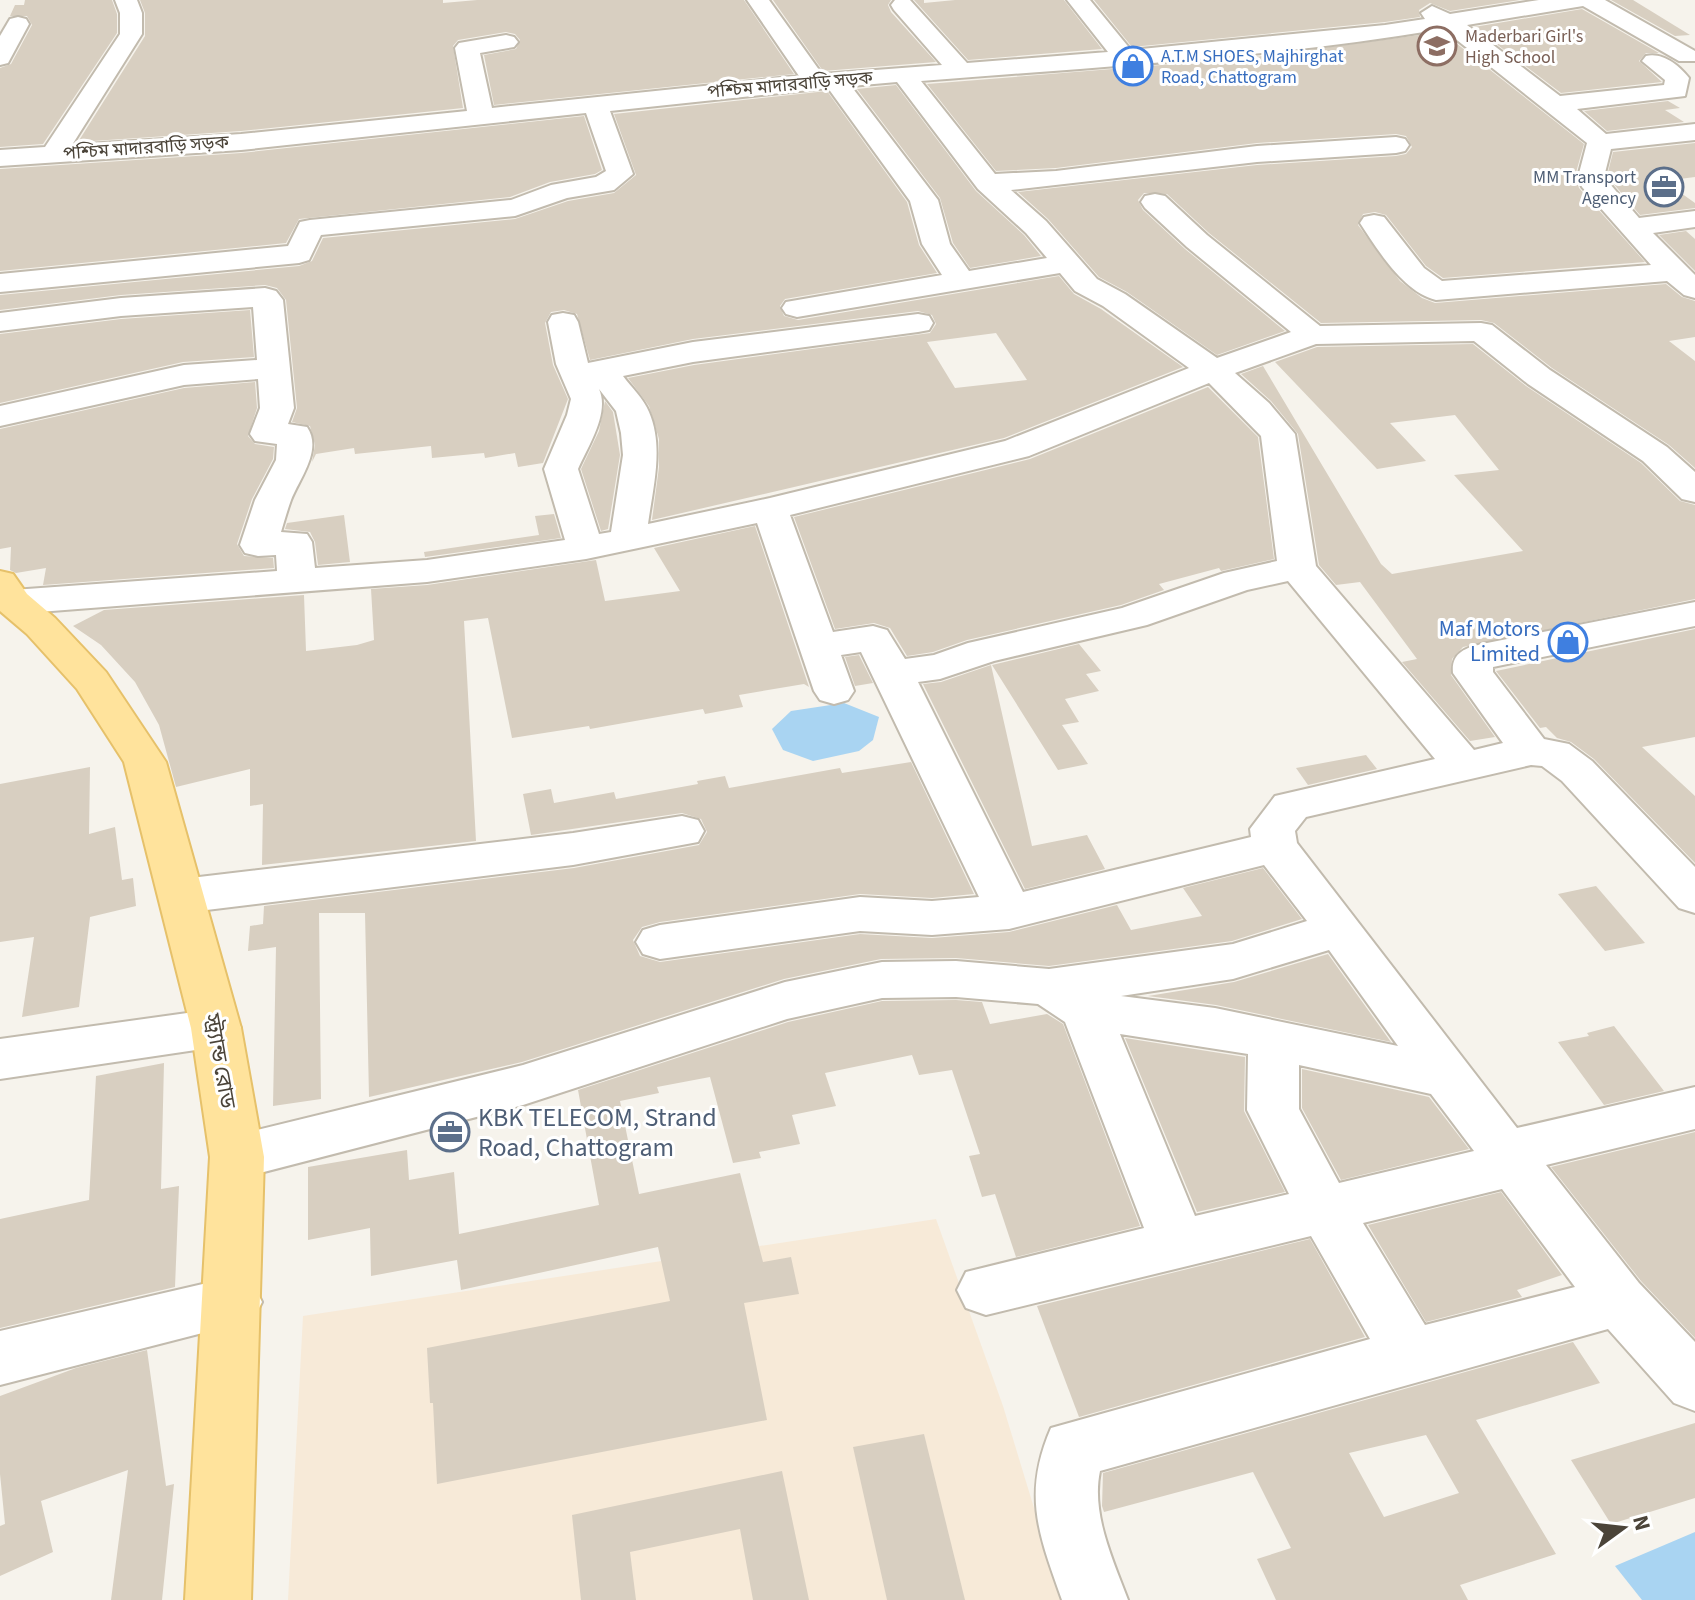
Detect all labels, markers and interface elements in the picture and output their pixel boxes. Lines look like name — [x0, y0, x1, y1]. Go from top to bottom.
place label: Maderbari Girl's High School — [1465, 24, 1583, 70]
school or university icon: Maderbari Girl's High School — [1416, 25, 1458, 67]
place label: A.T.M SHOES, Majhirghat Road, Chattogram — [1161, 44, 1344, 90]
shop icon: A.T.M SHOES, Majhirghat Road, Chattogram — [1112, 45, 1154, 87]
street label: পশ্চিম মাদারবাড়ি সড়ক — [706, 65, 874, 105]
street label: পশ্চিম মাদারবাড়ি সড়ক — [62, 130, 230, 166]
place label: MM Transport Agency — [1533, 165, 1637, 211]
office icon: MM Transport Agency — [1643, 166, 1685, 208]
place label: Maf Motors Limited — [1439, 613, 1540, 670]
shop icon: Maf Motors Limited — [1547, 621, 1589, 663]
street label: স্ট্র্যান্ড রোড — [196, 1010, 244, 1111]
place label: KBK TELECOM, Strand Road, Chattogram — [478, 1099, 717, 1166]
office icon: KBK TELECOM, Strand Road, Chattogram — [429, 1111, 471, 1153]
north arrow — [1583, 1488, 1663, 1568]
text: N — [1624, 1512, 1659, 1534]

